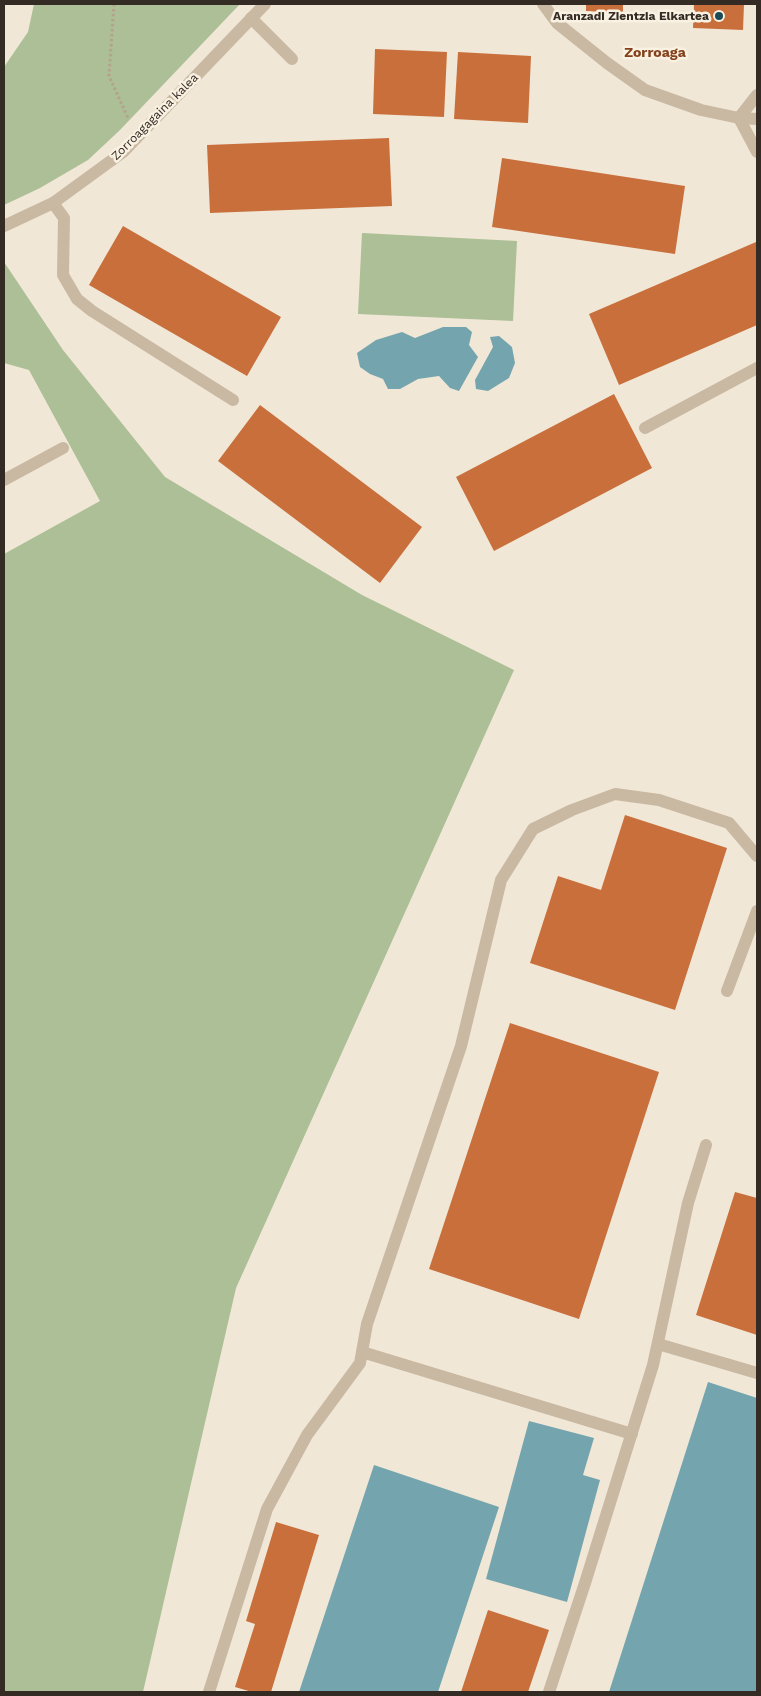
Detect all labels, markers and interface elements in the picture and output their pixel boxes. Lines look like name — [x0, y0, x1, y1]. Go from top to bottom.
place label: Aranzadi Zientzia Elkartea — [553, 9, 709, 23]
marker: Aranzadi Zientzia Elkartea — [713, 10, 725, 22]
district label: Zorroaga — [624, 45, 686, 61]
street label: Zorroagagaina kalea — [109, 71, 201, 163]

